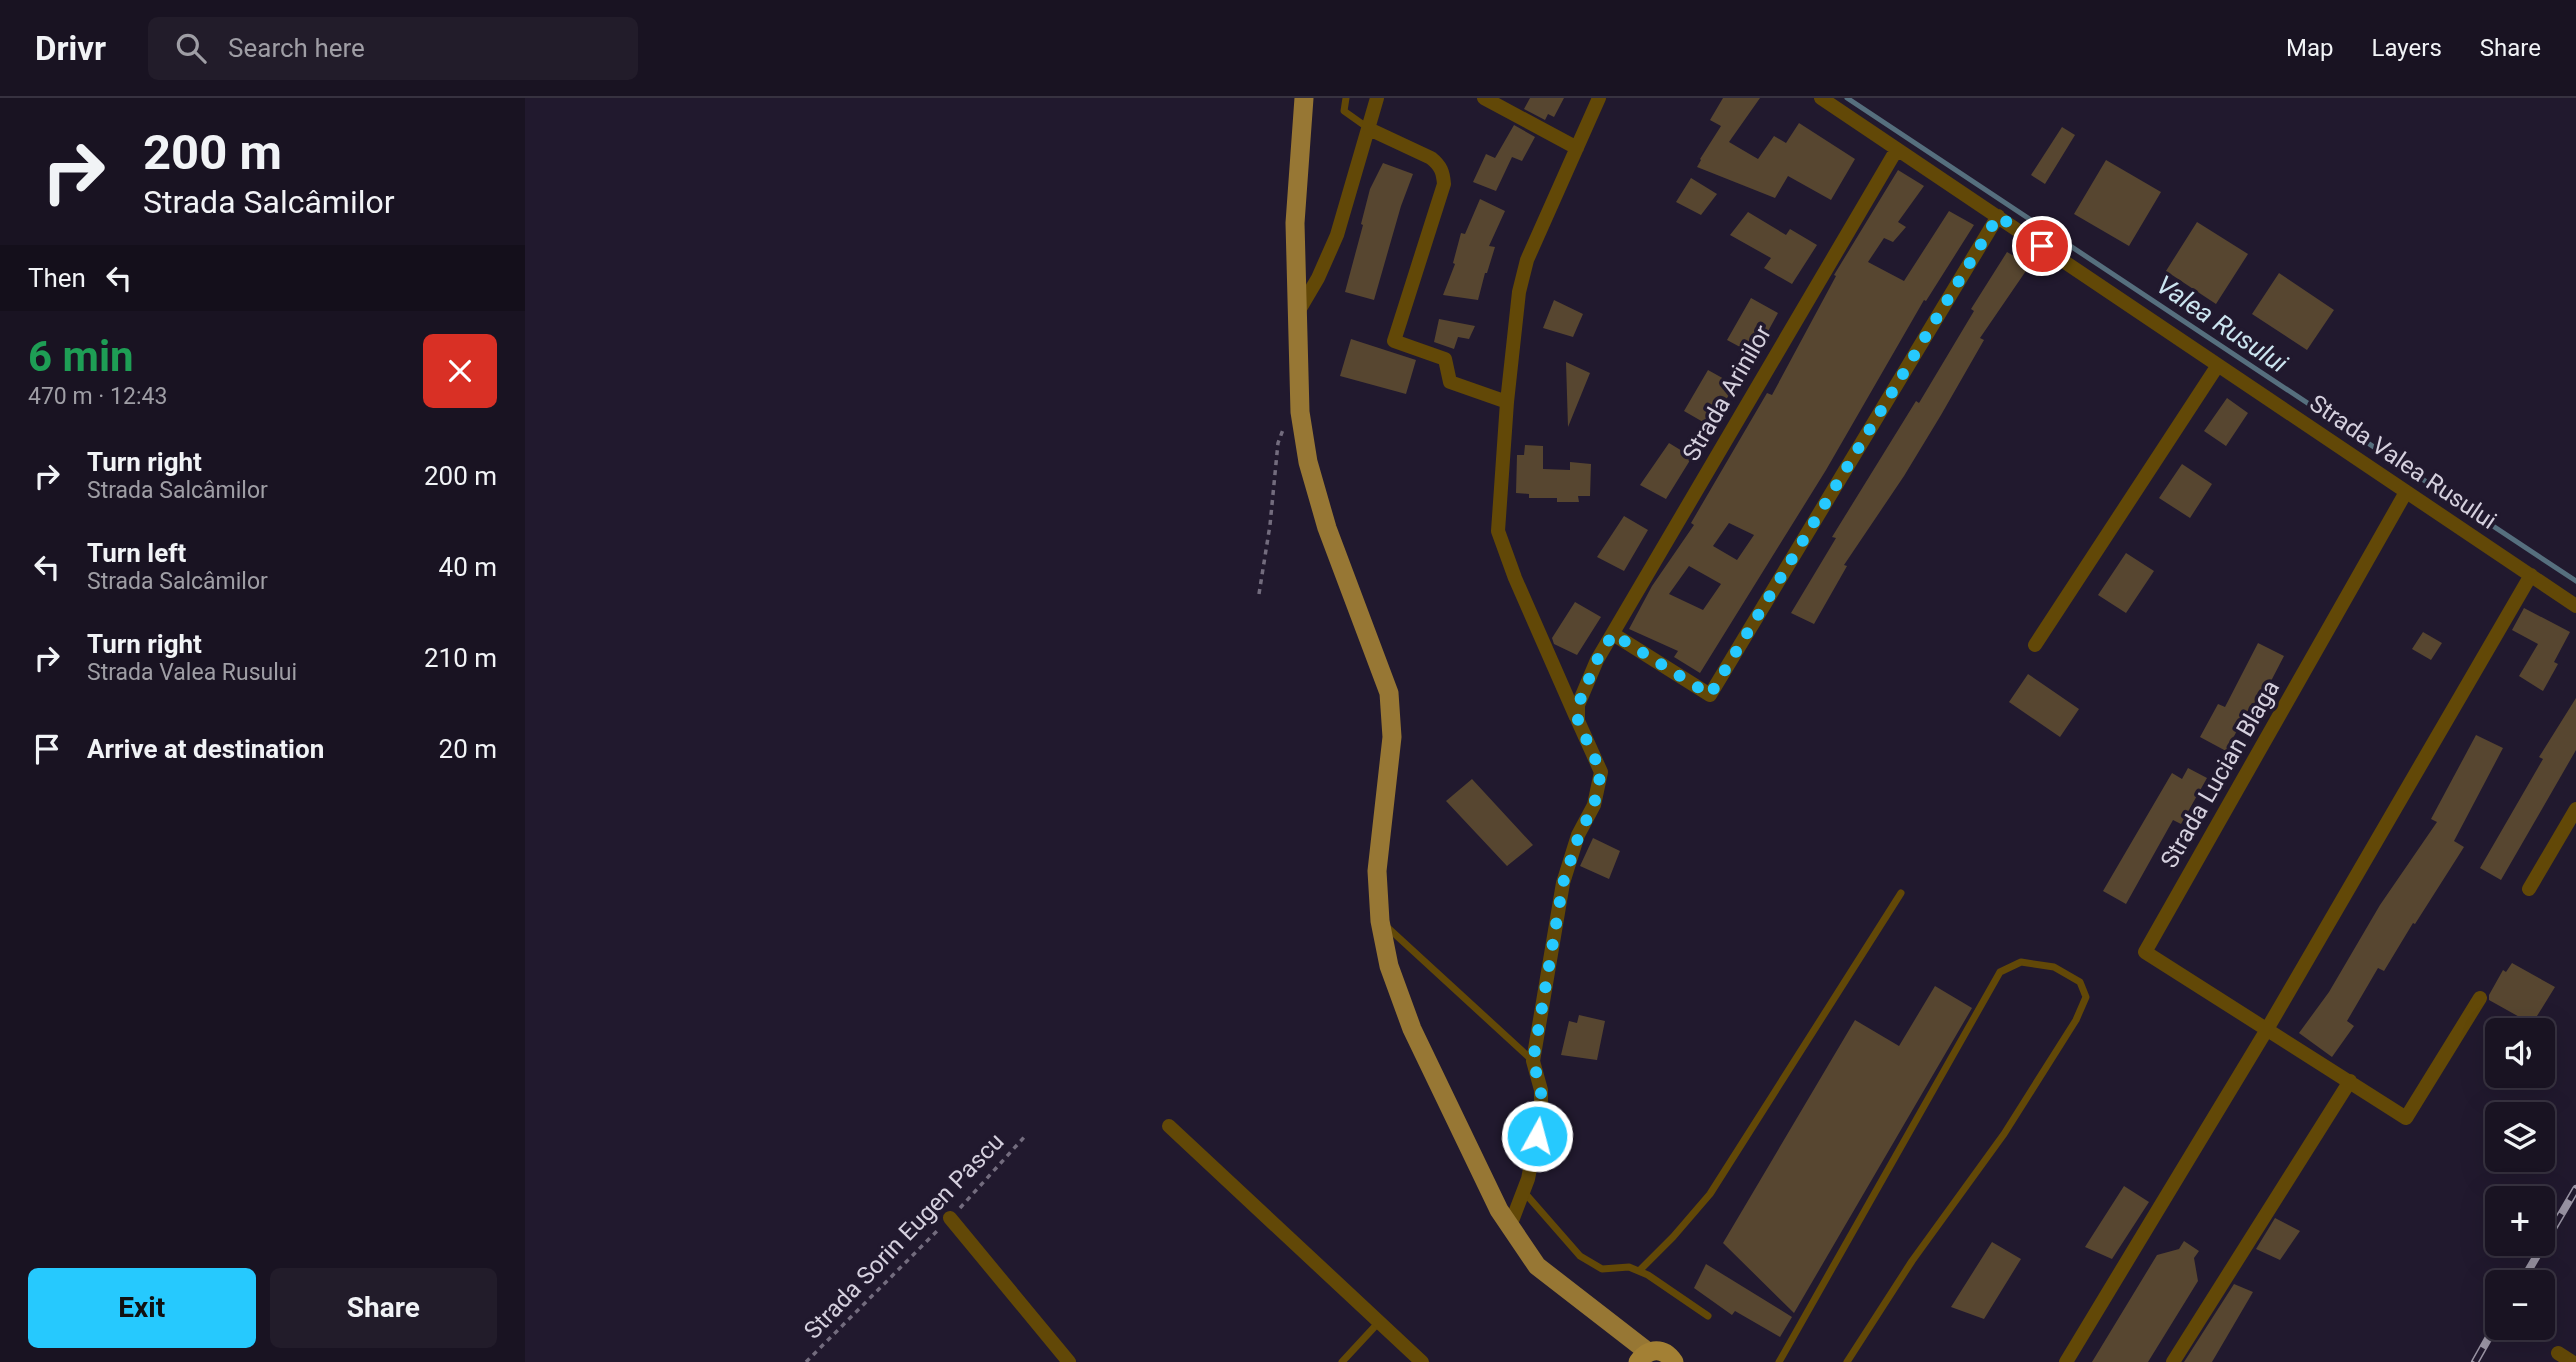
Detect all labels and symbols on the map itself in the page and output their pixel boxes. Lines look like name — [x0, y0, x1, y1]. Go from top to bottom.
pin — [2012, 216, 2072, 276]
water label: Valea Rusului — [2151, 269, 2294, 379]
street label: Strada Arinilor — [1677, 320, 1777, 466]
street label: Strada Valea Rusului — [2304, 389, 2502, 535]
street label: Strada Lucian Blaga — [2155, 675, 2285, 873]
position arrow — [1500, 1099, 1574, 1173]
street label: Strada Sorin Eugen Pascu — [798, 1127, 1010, 1345]

